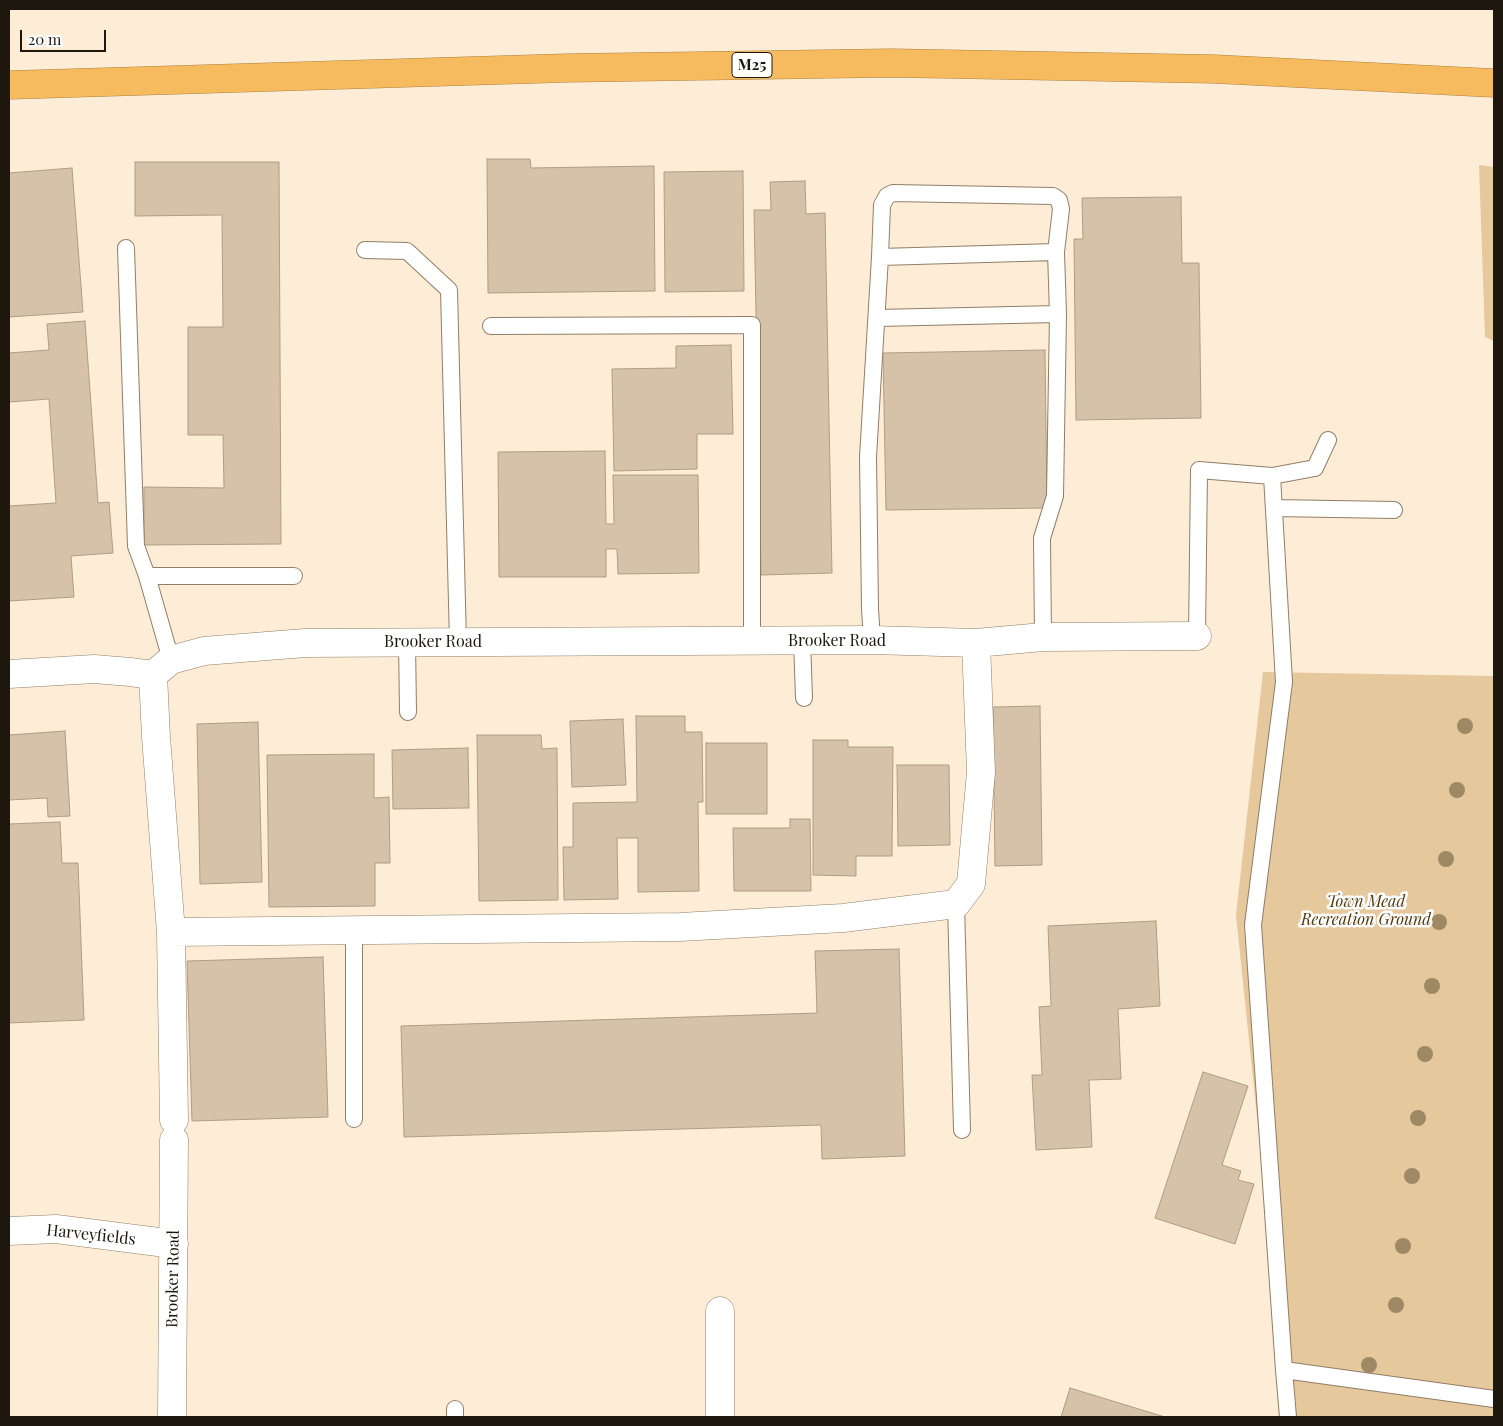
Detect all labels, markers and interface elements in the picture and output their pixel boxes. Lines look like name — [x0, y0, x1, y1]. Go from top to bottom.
scale bar — [22, 20, 109, 52]
text: 20 m — [28, 29, 61, 49]
road number: M25 — [732, 52, 772, 78]
street label: Brooker Road — [788, 631, 886, 651]
street label: Brooker Road — [384, 632, 482, 652]
park label: Town Mead Recreation Ground — [1301, 892, 1431, 930]
street label: Harveyfields — [45, 1221, 137, 1249]
street label: Brooker Road — [163, 1230, 183, 1328]

